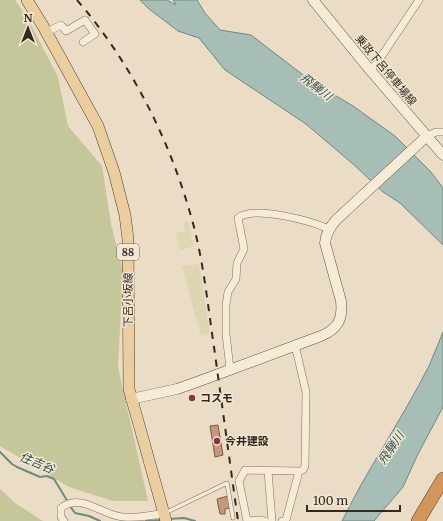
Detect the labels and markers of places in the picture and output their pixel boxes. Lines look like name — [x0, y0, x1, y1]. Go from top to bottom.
place label: コスモ — [200, 391, 233, 405]
marker: コスモ — [187, 393, 197, 403]
place label: 今井建設 — [225, 434, 269, 448]
marker: 今井建設 — [212, 436, 222, 446]

